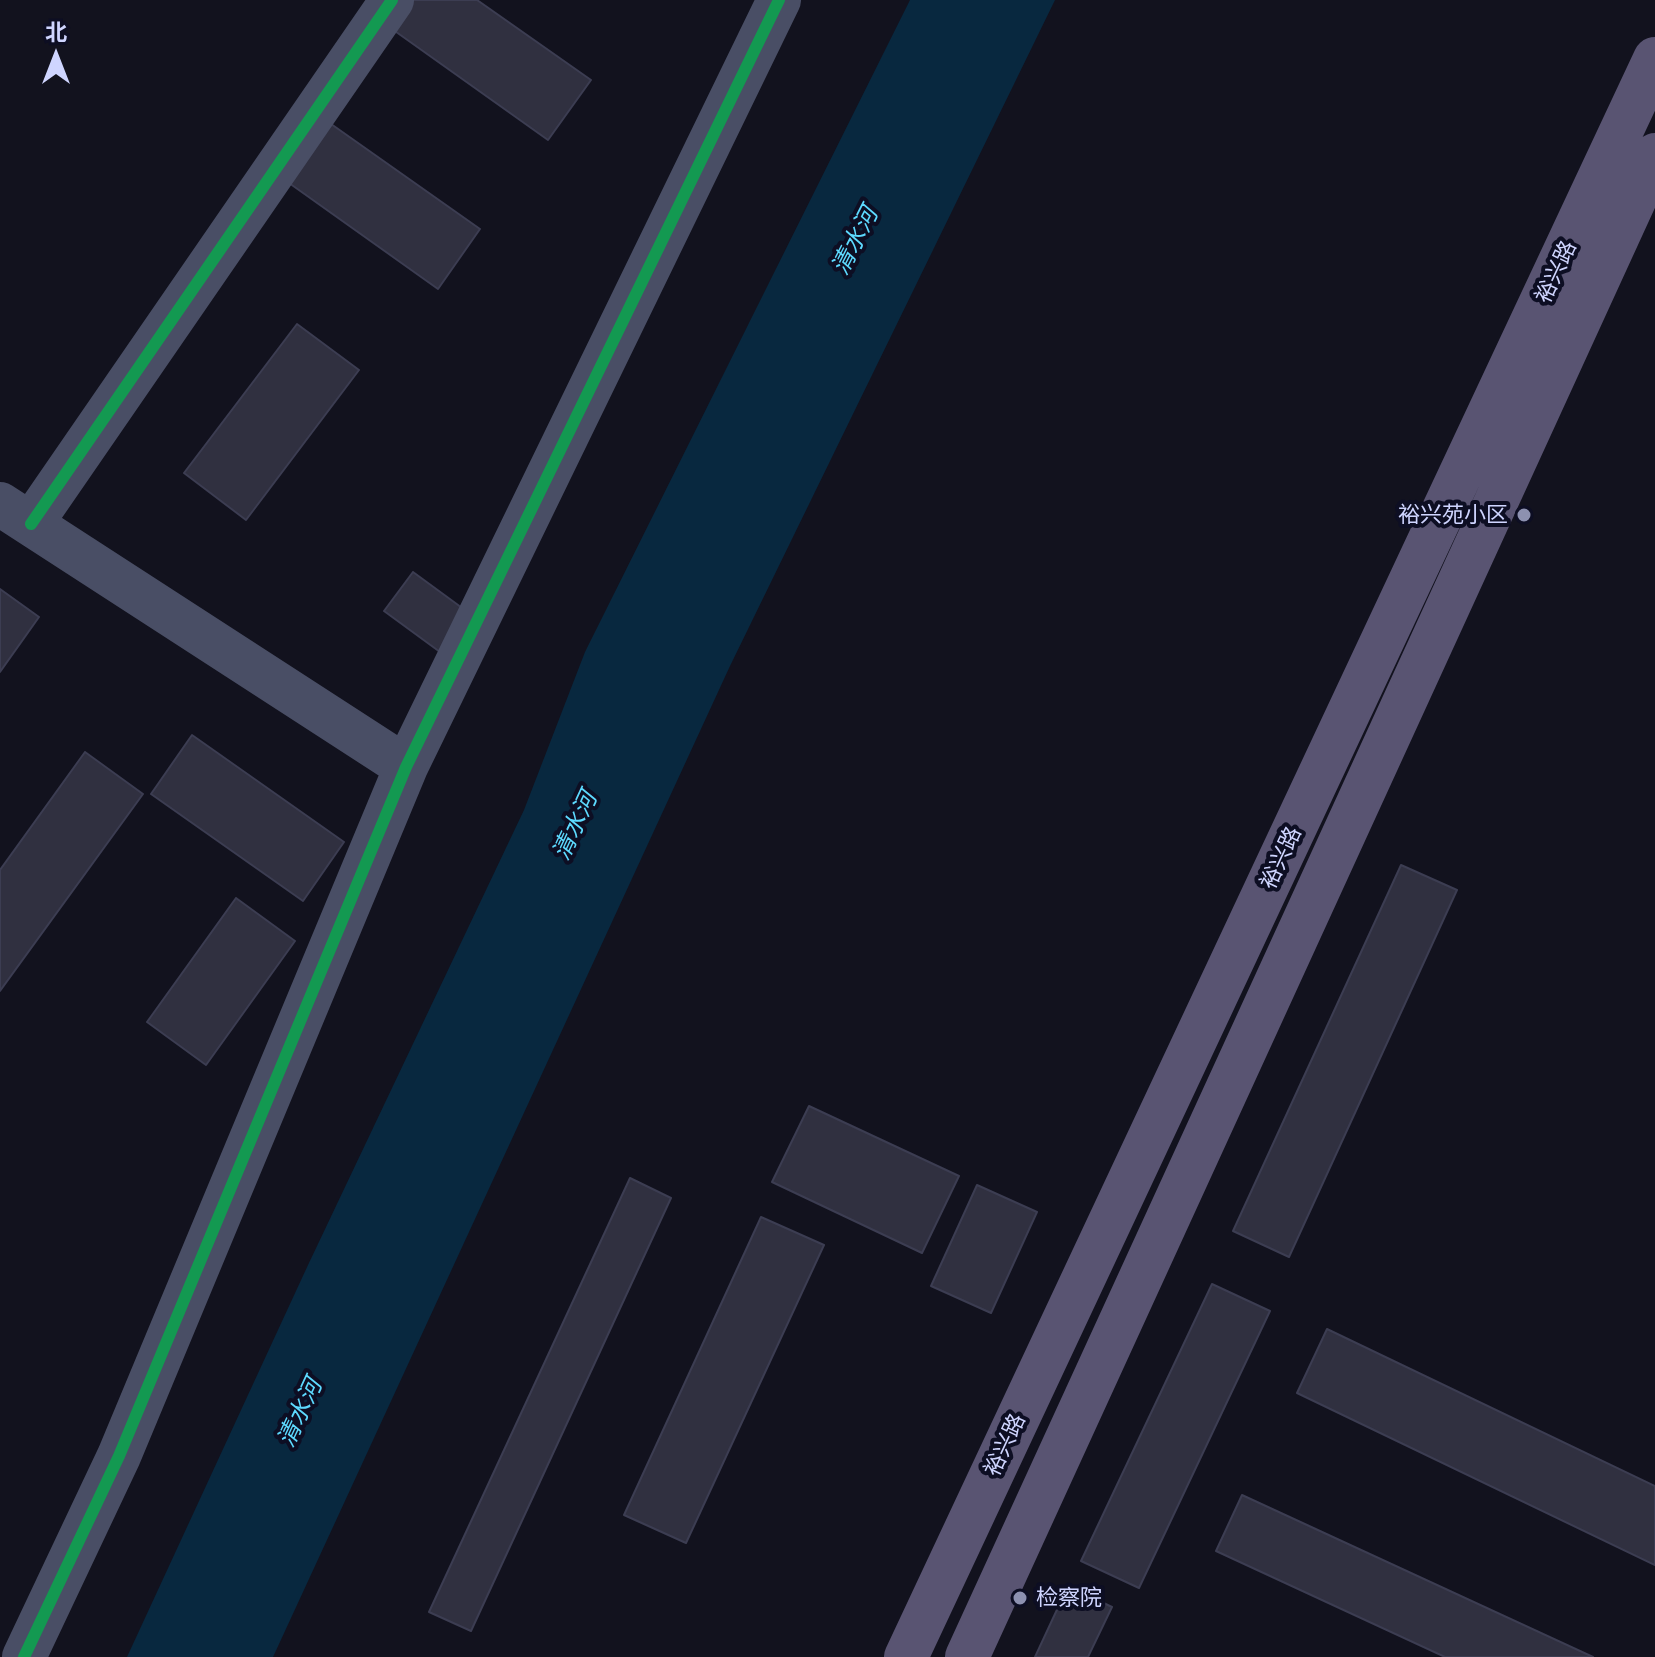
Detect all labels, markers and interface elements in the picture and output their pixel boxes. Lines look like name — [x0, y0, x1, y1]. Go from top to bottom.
north arrow — [16, 16, 96, 96]
text: 北 — [45, 19, 67, 45]
water label: 清水河 — [826, 202, 884, 280]
street label: 裕兴路 — [1530, 237, 1582, 307]
place label: 裕兴苑小区 — [1398, 502, 1508, 528]
marker: 裕兴苑小区 — [1515, 506, 1533, 524]
water label: 清水河 — [547, 787, 603, 865]
street label: 裕兴路 — [1255, 823, 1307, 893]
water label: 清水河 — [272, 1374, 328, 1452]
street label: 裕兴路 — [979, 1410, 1031, 1480]
place label: 检察院 — [1036, 1585, 1102, 1611]
marker: 检察院 — [1011, 1589, 1029, 1607]

